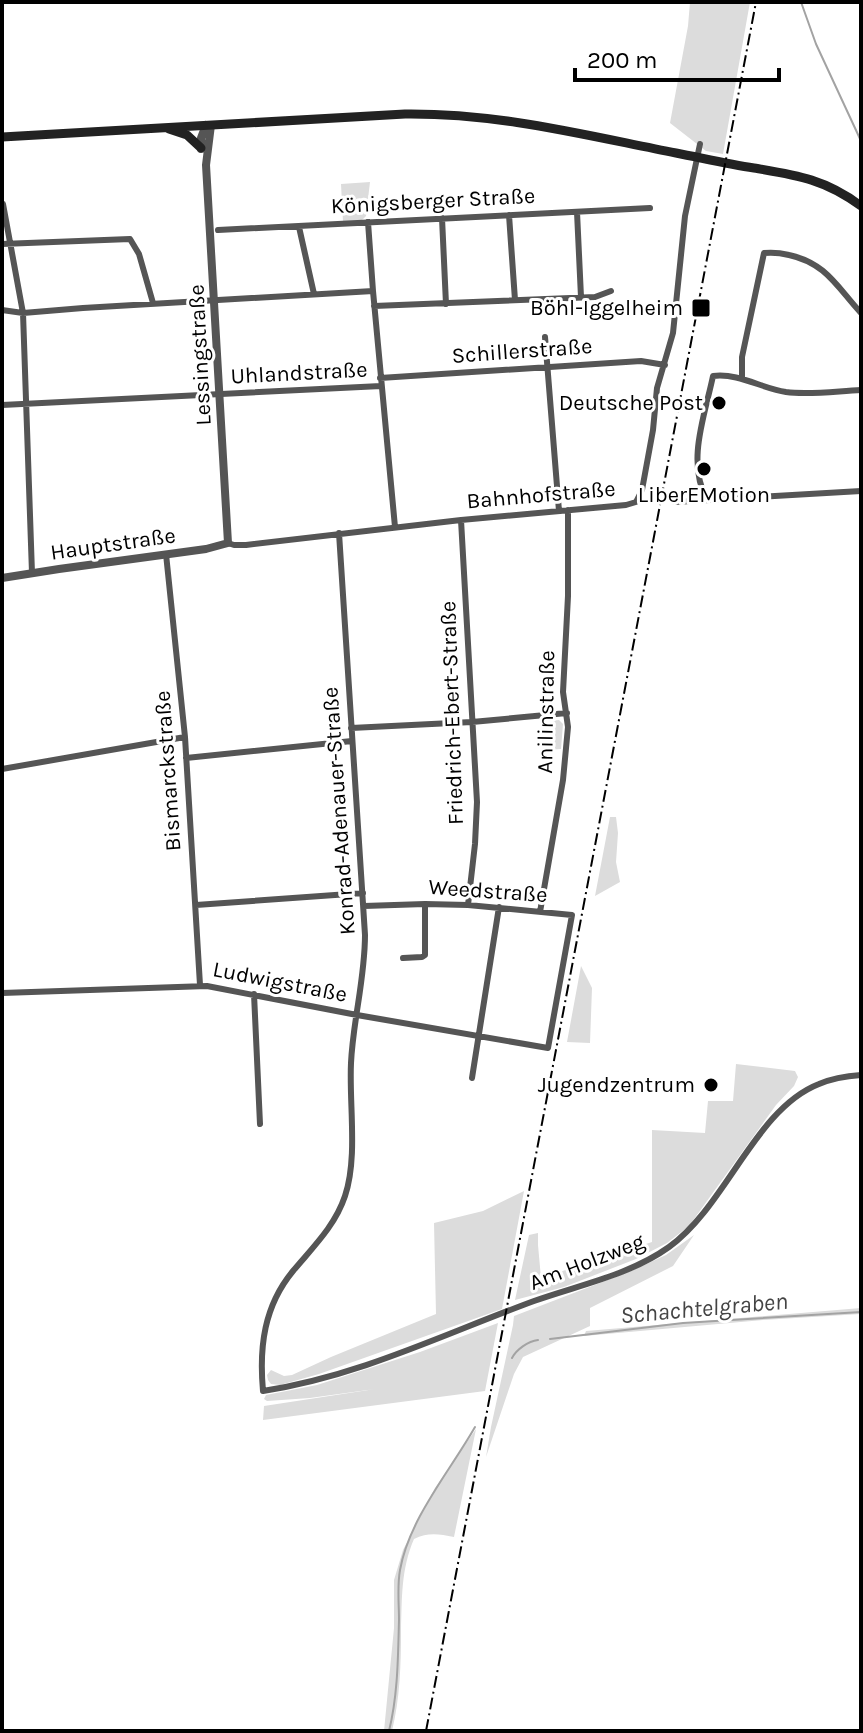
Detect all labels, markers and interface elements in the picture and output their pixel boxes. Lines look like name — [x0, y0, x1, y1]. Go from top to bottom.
scale bar — [575, 32, 779, 82]
text: 200 m — [587, 46, 658, 74]
street label: Königsberger Straße — [330, 183, 536, 219]
street label: Lessingstraße — [183, 284, 217, 426]
place label: Böhl-Iggelheim — [530, 295, 683, 321]
marker: Böhl-Iggelheim — [690, 297, 712, 319]
street label: Schillerstraße — [451, 333, 593, 369]
street label: Uhlandstraße — [230, 356, 368, 390]
place label: Deutsche Post — [559, 390, 703, 416]
marker: Deutsche Post — [710, 394, 728, 412]
marker: LiberEMotion — [695, 460, 713, 478]
street label: Bahnhofstraße — [465, 476, 617, 514]
place label: LiberEMotion — [638, 482, 770, 508]
street label: Hauptstraße — [49, 522, 177, 566]
street label: Friedrich-Ebert-Straße — [435, 601, 469, 825]
street label: Anilinstraße — [532, 650, 560, 774]
street label: Konrad-Adenauer-Straße — [317, 686, 361, 936]
street label: Bismarckstraße — [149, 690, 187, 852]
street label: Weedstraße — [428, 874, 548, 908]
street label: Ludwigstraße — [211, 956, 349, 1008]
place label: Jugendzentrum — [538, 1072, 695, 1098]
marker: Jugendzentrum — [702, 1076, 720, 1094]
street label: Am Holzweg — [526, 1228, 649, 1296]
water label: Schachtelgraben — [619, 1287, 789, 1329]

